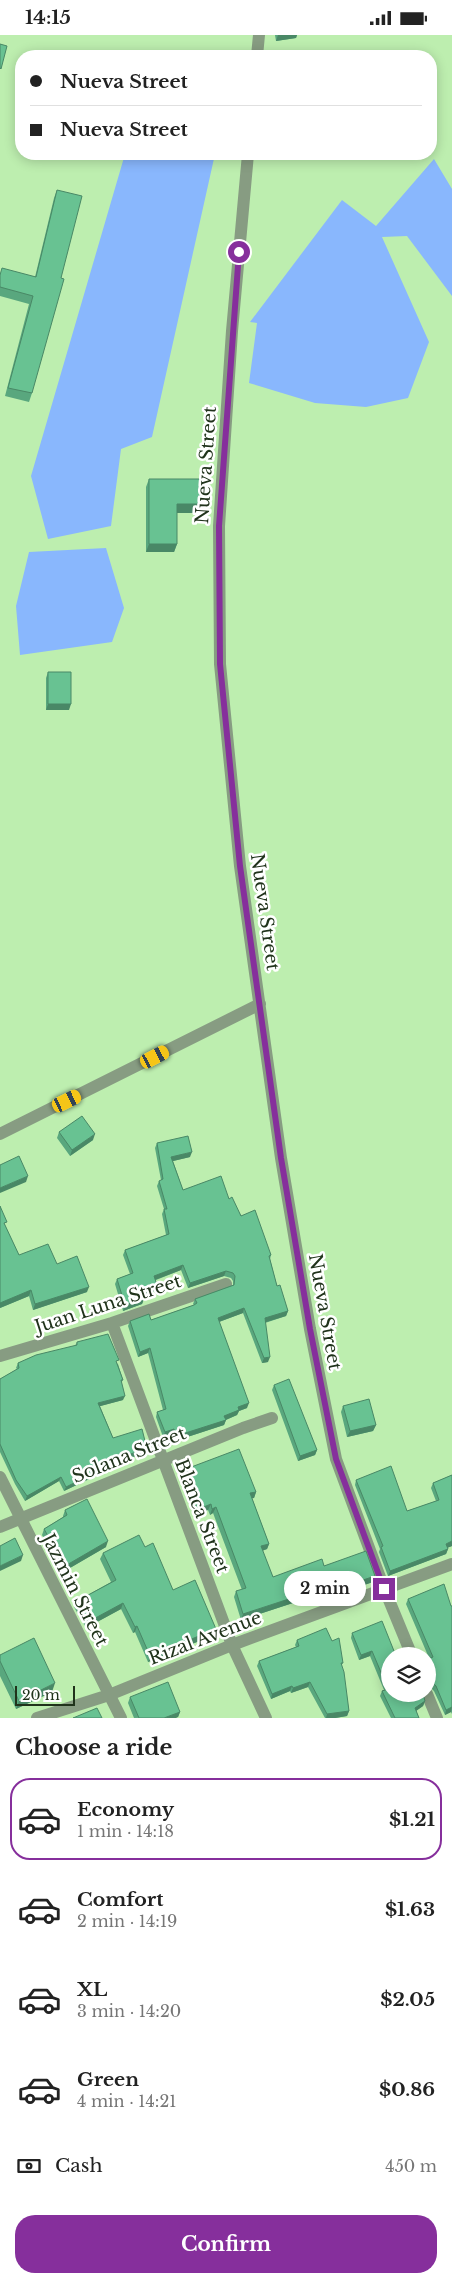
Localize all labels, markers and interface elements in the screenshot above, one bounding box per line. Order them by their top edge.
text: 14:15 [25,6,71,29]
text: Nueva Street [60,70,188,93]
text: Nueva Street [60,118,188,141]
route start [228,241,250,263]
street label: Nueva Street [191,405,221,525]
street label: Nueva Street [246,852,284,972]
car [138,1044,171,1070]
car [50,1088,83,1114]
street label: Nueva Street [304,1252,346,1372]
street label: Juan Luna Street [30,1270,184,1339]
street label: Solana Street [69,1422,189,1488]
street label: Blanca Street [170,1456,234,1576]
street label: Jazmin Street [36,1528,113,1650]
callout: 2 min [284,1571,366,1607]
text: 2 min [300,1578,350,1598]
route end [373,1578,395,1600]
street label: Rizal Avenue [145,1606,265,1670]
map controls [381,1647,436,1702]
button: layers [381,1647,436,1702]
scale bar [15,1683,75,1706]
text: 20 m [22,1686,60,1704]
text: Choose a ride [15,1734,172,1761]
icon: car [17,1797,62,1842]
text: Economy [77,1798,174,1821]
text: $1.21 [389,1808,435,1831]
text: 1 min · 14:18 [77,1821,174,1841]
icon: car [17,1887,62,1932]
text: Comfort [77,1888,164,1911]
text: $1.63 [385,1898,435,1921]
text: 2 min · 14:19 [77,1911,177,1931]
icon: car [17,1977,62,2022]
text: XL [77,1978,107,2001]
text: $2.05 [380,1988,435,2011]
text: 3 min · 14:20 [77,2001,181,2021]
icon: car [17,2067,62,2112]
text: Green [77,2068,139,2091]
text: $0.86 [379,2078,435,2101]
text: 4 min · 14:21 [77,2091,176,2111]
icon: cash [15,2152,43,2180]
text: Cash [55,2154,102,2177]
text: 450 m [385,2156,437,2176]
button: Confirm [15,2215,437,2273]

